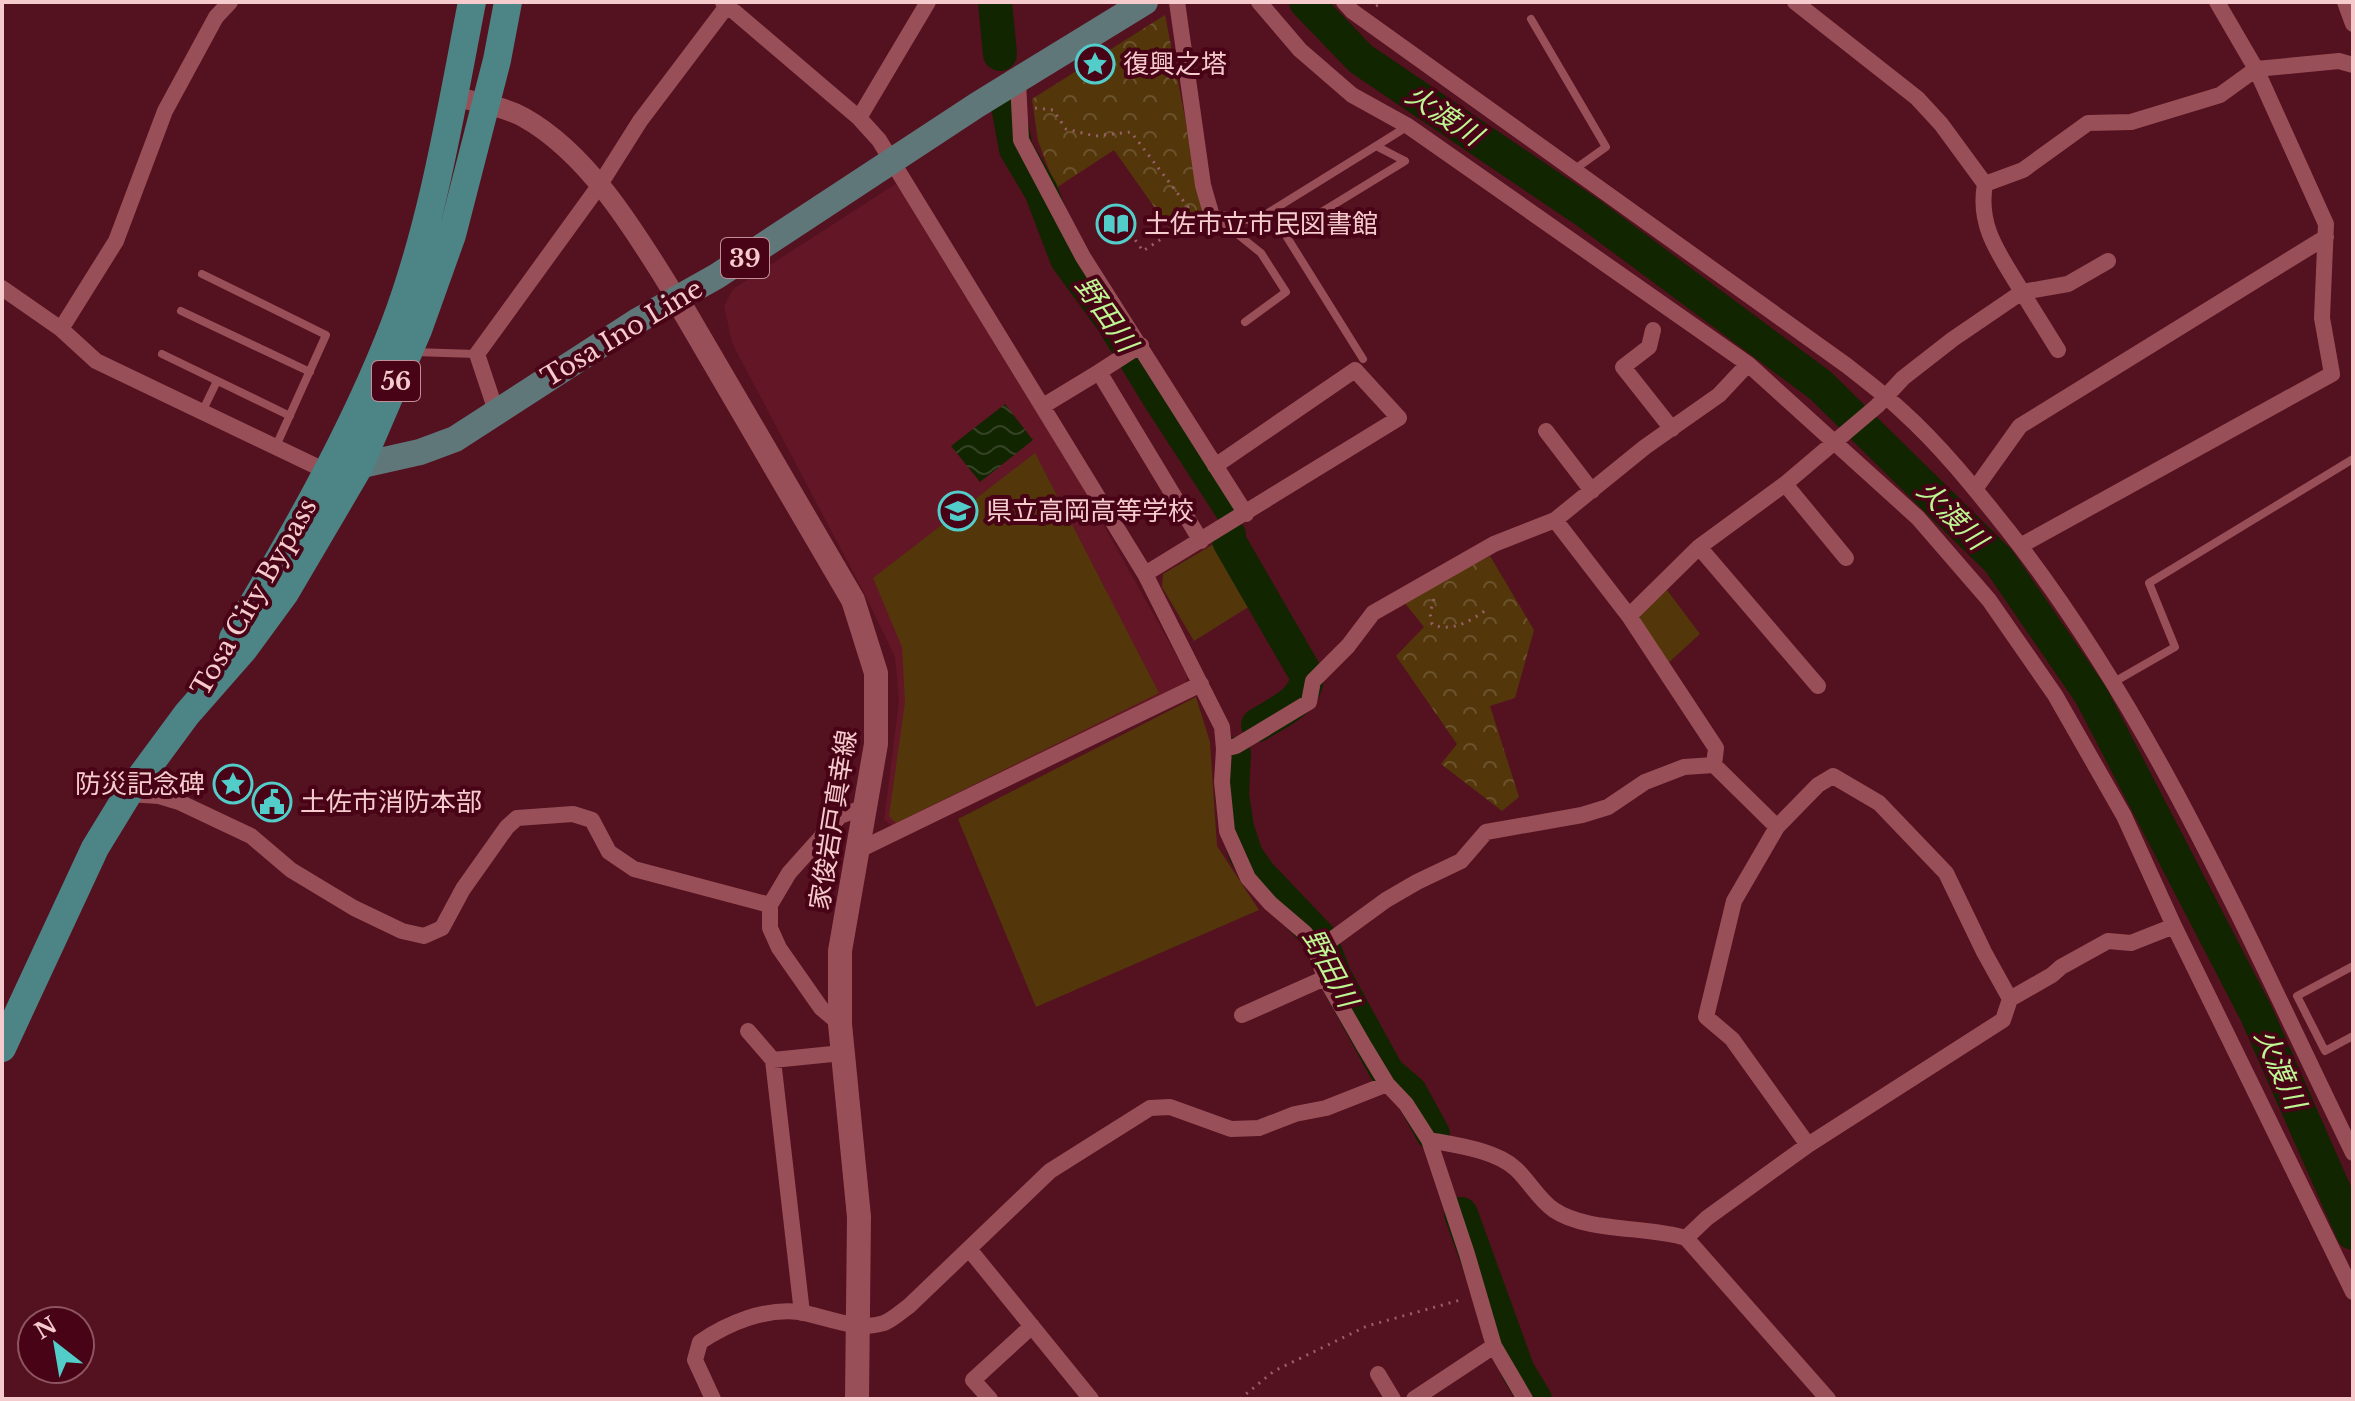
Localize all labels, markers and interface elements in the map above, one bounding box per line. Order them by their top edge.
place icon: 復興之塔 [1074,43,1116,85]
place label: 復興之塔 [1123,48,1227,80]
water label: 火渡川 [1399,77,1491,155]
library icon: 土佐市立市民図書館 [1095,203,1137,245]
place label: 土佐市立市民図書館 [1144,208,1378,240]
road number: 39 [721,238,769,278]
water label: 野田川 [1068,270,1146,361]
street label: Tosa Ino Line [536,272,708,394]
road number: 56 [372,361,420,401]
water label: 火渡川 [1910,473,1996,559]
school or university icon: 県立高岡高等学校 [937,490,979,532]
street label: Tosa City Bypass [184,492,324,702]
place label: 県立高岡高等学校 [986,495,1194,527]
street label: 家俊岩戸真幸線 [803,728,863,912]
place icon: 防災記念碑 [212,763,254,805]
place label: 防災記念碑 [75,768,205,800]
public building icon: 土佐市消防本部 [251,781,293,823]
place label: 土佐市消防本部 [300,786,482,818]
water label: 野田川 [1295,923,1367,1016]
water label: 火渡川 [2247,1024,2314,1117]
north arrow [16,1305,96,1385]
text: N [30,1311,62,1345]

